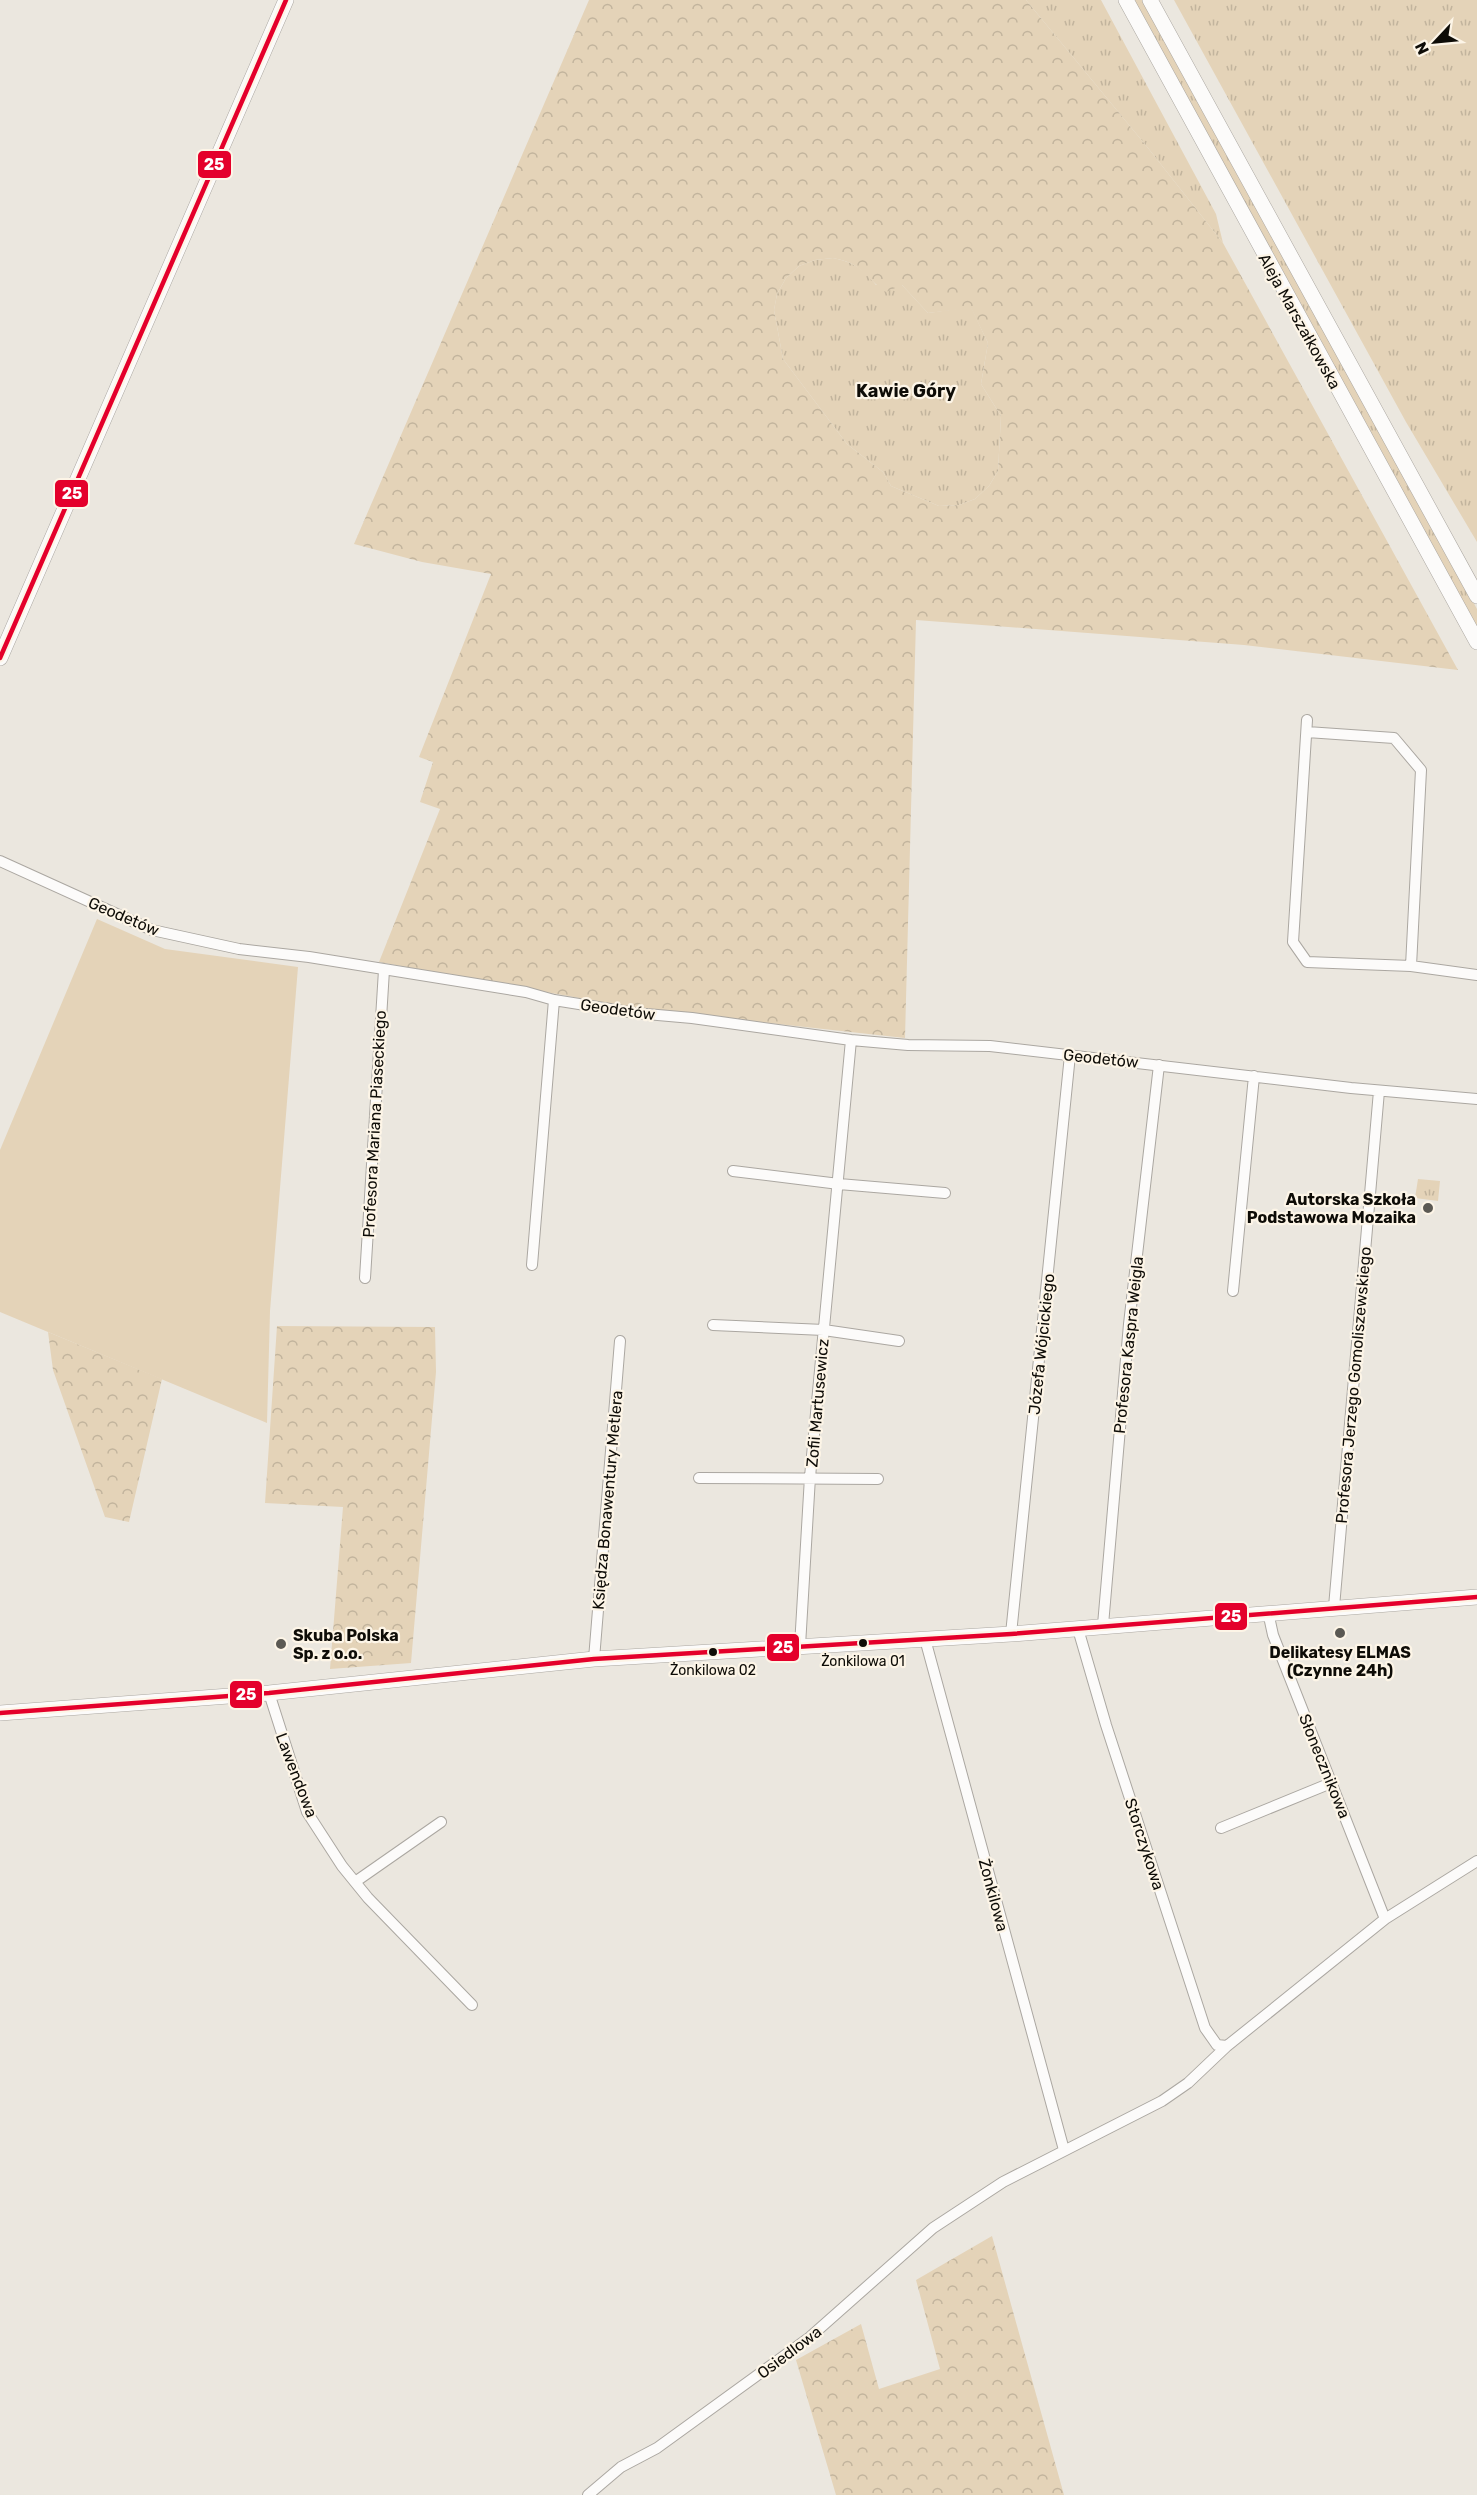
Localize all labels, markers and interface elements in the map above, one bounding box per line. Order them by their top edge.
north arrow [1405,12,1465,72]
text: N [1411,39,1433,58]
line badge: 25 [197,150,232,179]
text: 25 [204,155,224,174]
street label: Aleja Marszałkowska [1254,250,1345,392]
district label: Kawie Góry [856,380,956,402]
line badge: 25 [54,479,89,508]
text: 25 [62,484,82,503]
street label: Geodetów [85,893,162,940]
street label: Geodetów [579,995,657,1024]
street label: Profesora Mariana Piaseckiego [359,1010,390,1238]
street label: Geodetów [1062,1045,1140,1072]
place label: Autorska Szkoła Podstawowa Mozaika [1247,1190,1416,1227]
marker: Autorska Szkoła Podstawowa Mozaika [1421,1201,1435,1215]
street label: Profesora Jerzego Gomoliszewskiego [1332,1246,1375,1524]
street label: Profesora Kaspra Weigla [1110,1255,1147,1435]
street label: Józefa Wójcickiego [1025,1273,1058,1416]
street label: Zofii Martusewicz [802,1338,833,1468]
street label: Księdza Bonawentury Metlera [588,1390,628,1611]
line badge: 25 [1214,1602,1248,1631]
text: 25 [1221,1607,1241,1626]
place label: Skuba Polska Sp. z o.o. [293,1626,399,1663]
marker: Delikatesy ELMAS (Czynne 24h) [1333,1626,1347,1640]
line badge: 25 [766,1633,800,1662]
marker: Skuba Polska Sp. z o.o. [274,1637,288,1651]
marker: Żonkilowa 01 [857,1637,869,1649]
text: 25 [773,1638,793,1657]
place label: Delikatesy ELMAS (Czynne 24h) [1269,1643,1411,1680]
marker: Żonkilowa 02 [707,1646,719,1658]
place label: Żonkilowa 01 [821,1653,905,1670]
place label: Żonkilowa 02 [670,1662,756,1679]
line badge: 25 [229,1680,263,1709]
text: 25 [236,1685,256,1704]
street label: Słonecznikowa [1295,1711,1354,1821]
street label: Lawendowa [272,1730,321,1820]
street label: Storczykowa [1121,1796,1168,1892]
street label: Żonkilowa [975,1857,1012,1934]
street label: Osiedlowa [753,2322,825,2383]

